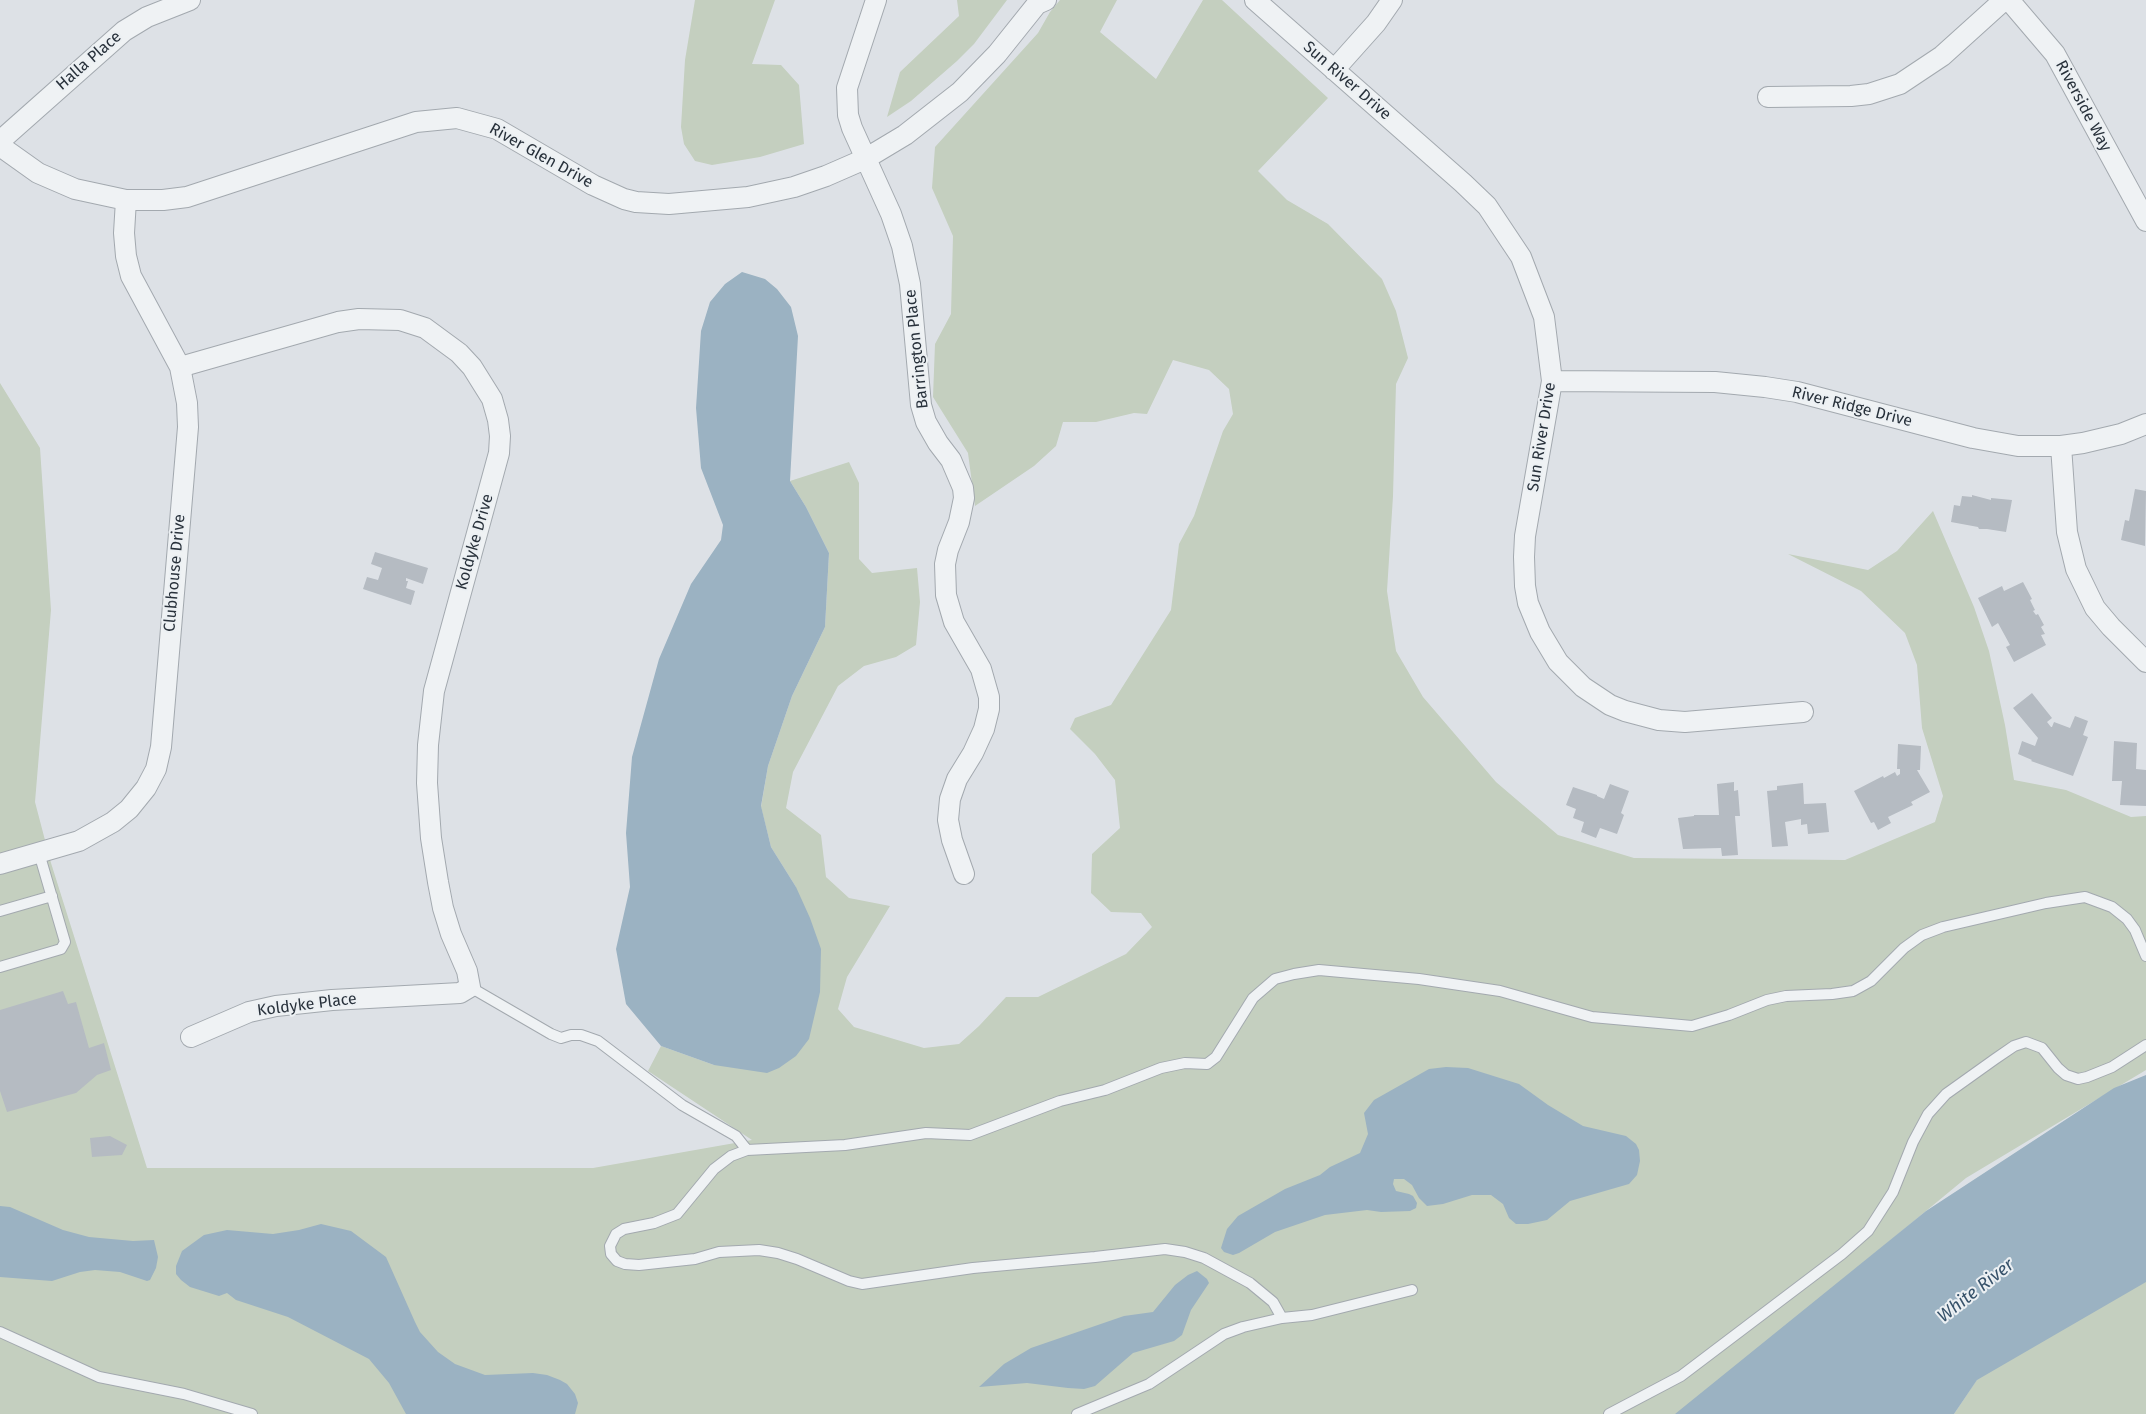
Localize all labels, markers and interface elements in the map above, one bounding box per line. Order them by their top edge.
street label: Halla Place [52,27,126,95]
street label: Sun River Drive [1299,38,1395,124]
street label: Riverside Way [2051,57,2115,155]
street label: River Glen Drive [486,120,596,192]
street label: Barrington Place [901,288,933,410]
street label: Sun River Drive [1524,381,1560,493]
street label: River Ridge Drive [1790,383,1914,431]
street label: Koldyke Drive [452,492,498,592]
street label: Clubhouse Drive [160,513,190,633]
street label: Koldyke Place [256,989,358,1021]
water label: White River [1934,1255,2018,1327]

